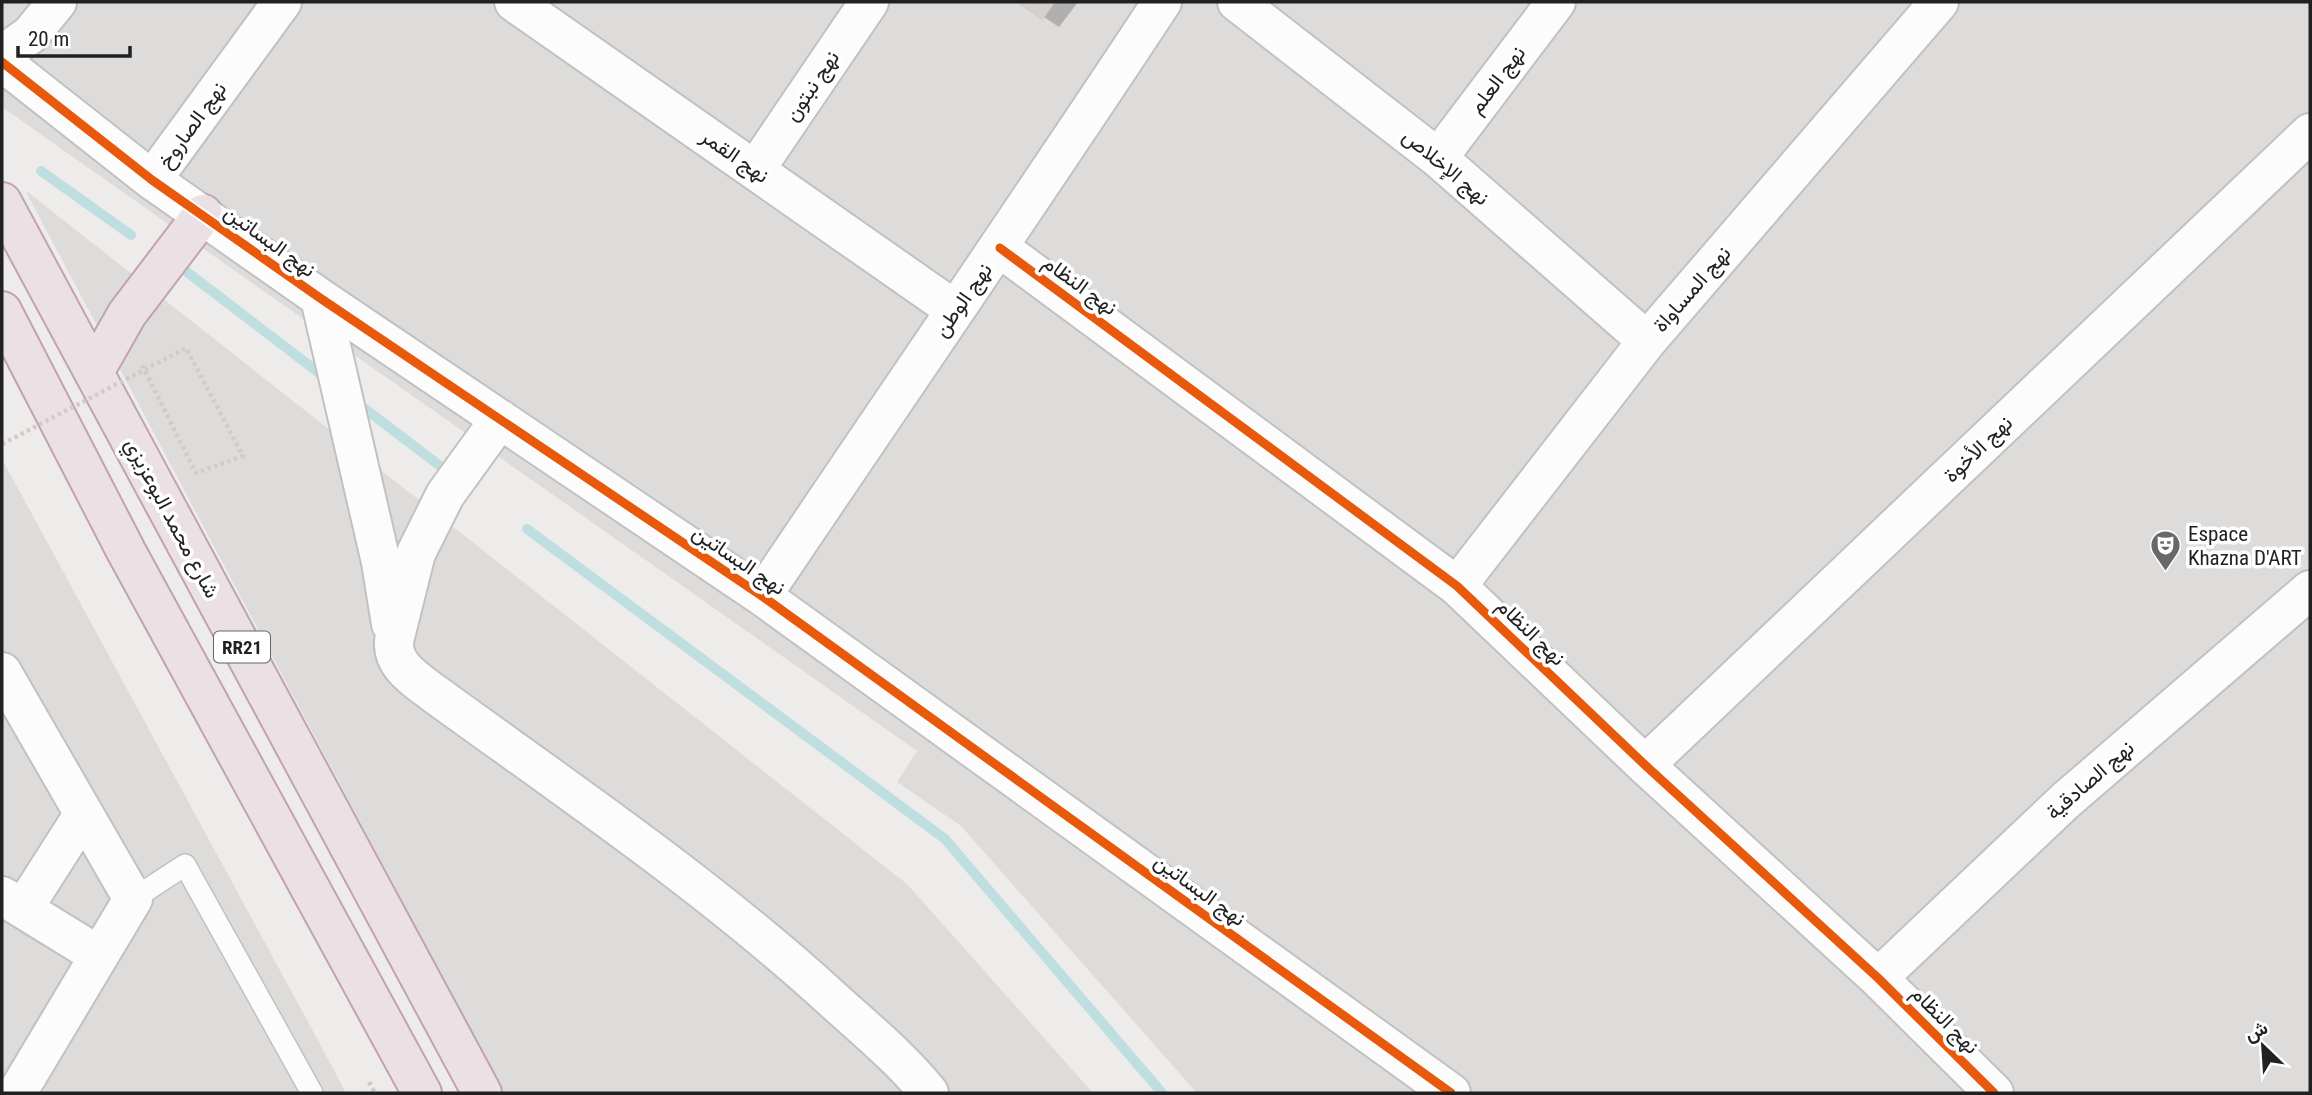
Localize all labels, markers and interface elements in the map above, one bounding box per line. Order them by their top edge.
scale bar [18,14,130,58]
text: 20 m [28,27,69,51]
street label: نهج العلم [1464,41,1532,120]
street label: نهج نبتون [780,46,846,127]
street label: نهج الصاروخ [153,77,233,174]
street label: نهج القمر [695,123,774,190]
street label: نهج الإخلاص [1397,124,1494,212]
street label: نهج البساتين [218,200,320,284]
street label: نهج المساواة [1648,241,1737,338]
street label: نهج النظام [1037,250,1122,322]
street label: نهج الوطن [929,258,999,343]
street label: نهج الأخوة [1939,411,2019,489]
street label: شارع محمد البوعزيزي [115,434,224,604]
street label: نهج البساتين [687,520,790,602]
place label: Espace Khazna D'ART [2188,522,2302,570]
theatre icon: Espace Khazna D'ART [2148,529,2182,573]
street label: نهج النظام [1490,594,1570,672]
road number: RR21 [214,632,270,662]
street label: نهج الصادقية [2041,735,2140,826]
street label: نهج البساتين [1148,849,1250,933]
street label: نهج النظام [1905,981,1984,1060]
north arrow [2228,1011,2298,1081]
text: ش [2241,1016,2271,1046]

